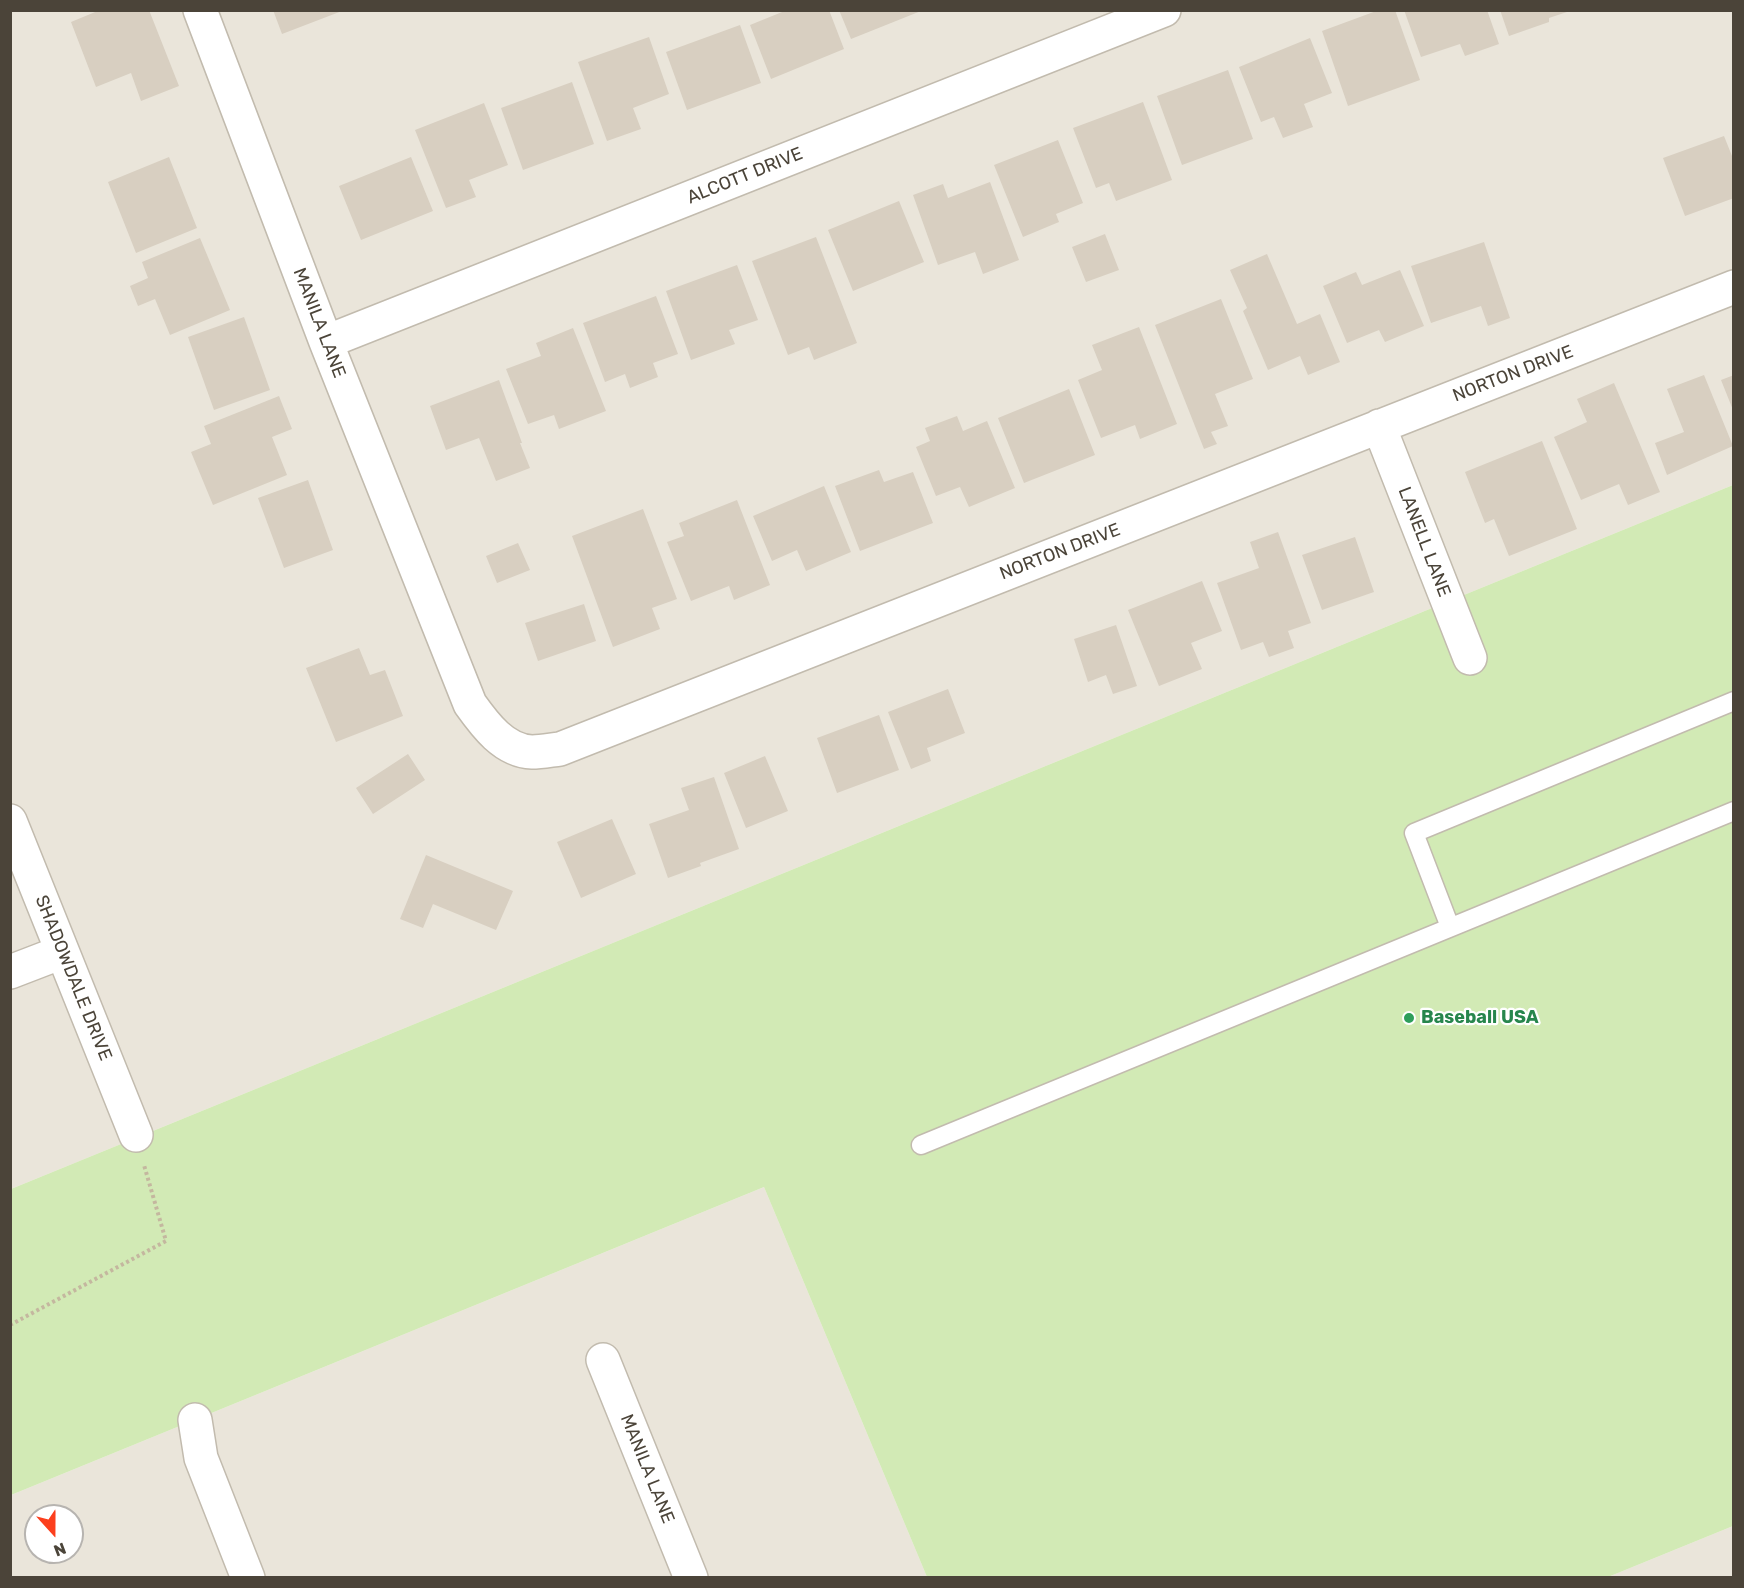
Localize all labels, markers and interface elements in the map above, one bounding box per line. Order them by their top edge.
street label: ALCOTT DRIVE [684,143,806,209]
street label: MANILA LANE [288,265,350,381]
street label: NORTON DRIVE [1450,341,1576,407]
street label: LANELL LANE [1393,484,1455,600]
street label: NORTON DRIVE [997,519,1123,585]
street label: SHADOWDALE DRIVE [30,892,116,1064]
place label: Baseball USA [1421,1007,1539,1029]
marker: Baseball USA [1402,1011,1416,1025]
street label: MANILA LANE [615,1411,679,1527]
north arrow [24,1504,84,1564]
text: N [51,1538,69,1560]

